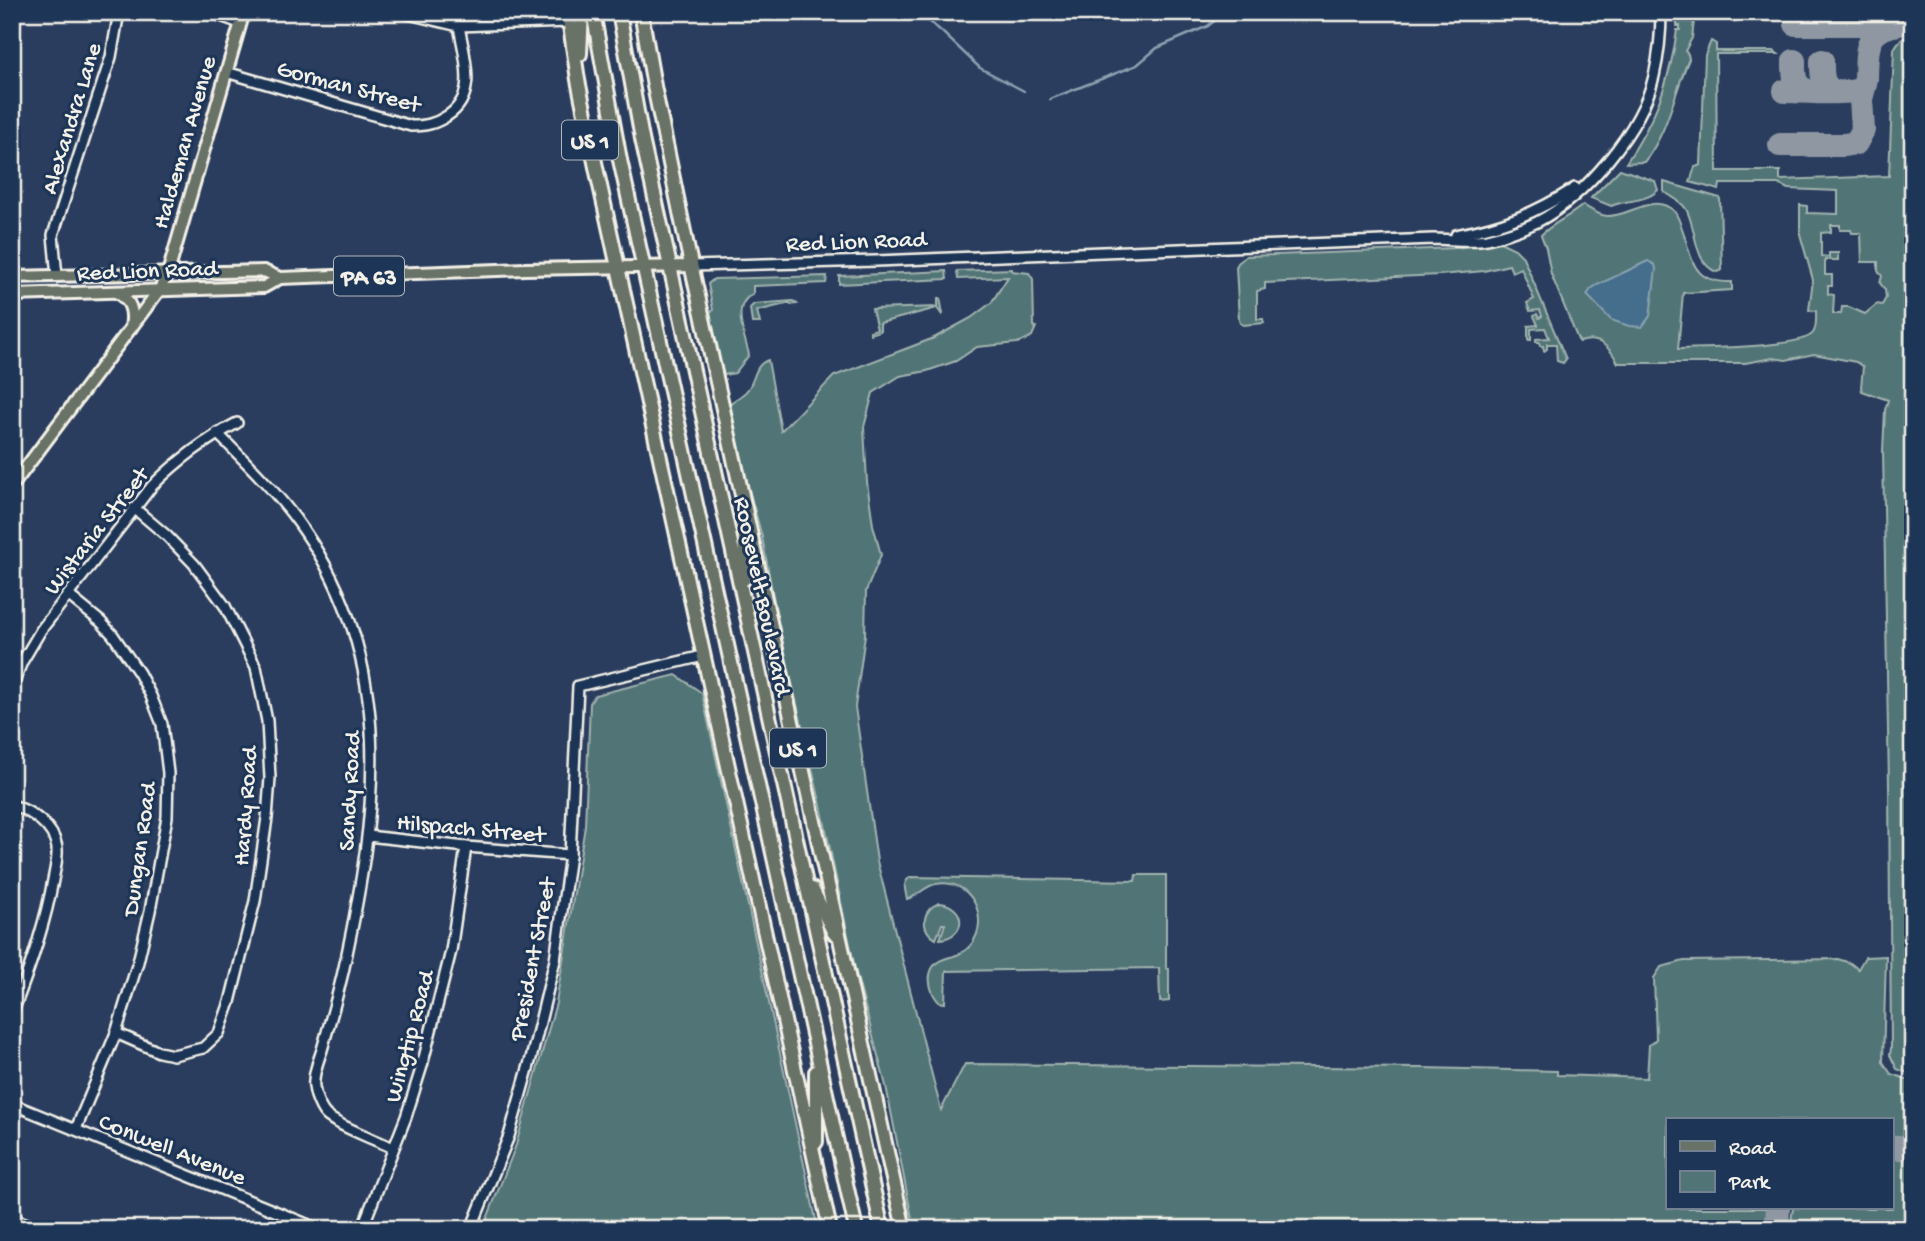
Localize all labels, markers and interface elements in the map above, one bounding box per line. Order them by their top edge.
street label: Alexandra Lane [37,39,110,198]
street label: Haldeman Avenue [148,53,225,233]
street label: Gorman Street [273,55,425,122]
road number: US 1 [562,120,618,160]
street label: Red Lion Road [785,226,929,260]
street label: Red Lion Road [76,255,220,289]
road number: PA 63 [334,256,404,296]
street label: Wistaria Street [39,461,158,602]
street label: Roosevelt Boulevard [725,495,796,701]
road number: US 1 [770,728,826,768]
street label: Sandy Road [334,729,369,852]
street label: Hardy Road [229,744,266,867]
street label: Dungan Road [117,779,165,920]
street label: Hilspach Street [395,810,548,852]
street label: President Street [504,874,565,1045]
street label: Wingtip Road [380,966,443,1106]
street label: Conwell Avenue [94,1109,250,1194]
legend [1666,1118,1894,1210]
text: Road [1729,1138,1777,1163]
text: Park [1728,1172,1772,1197]

